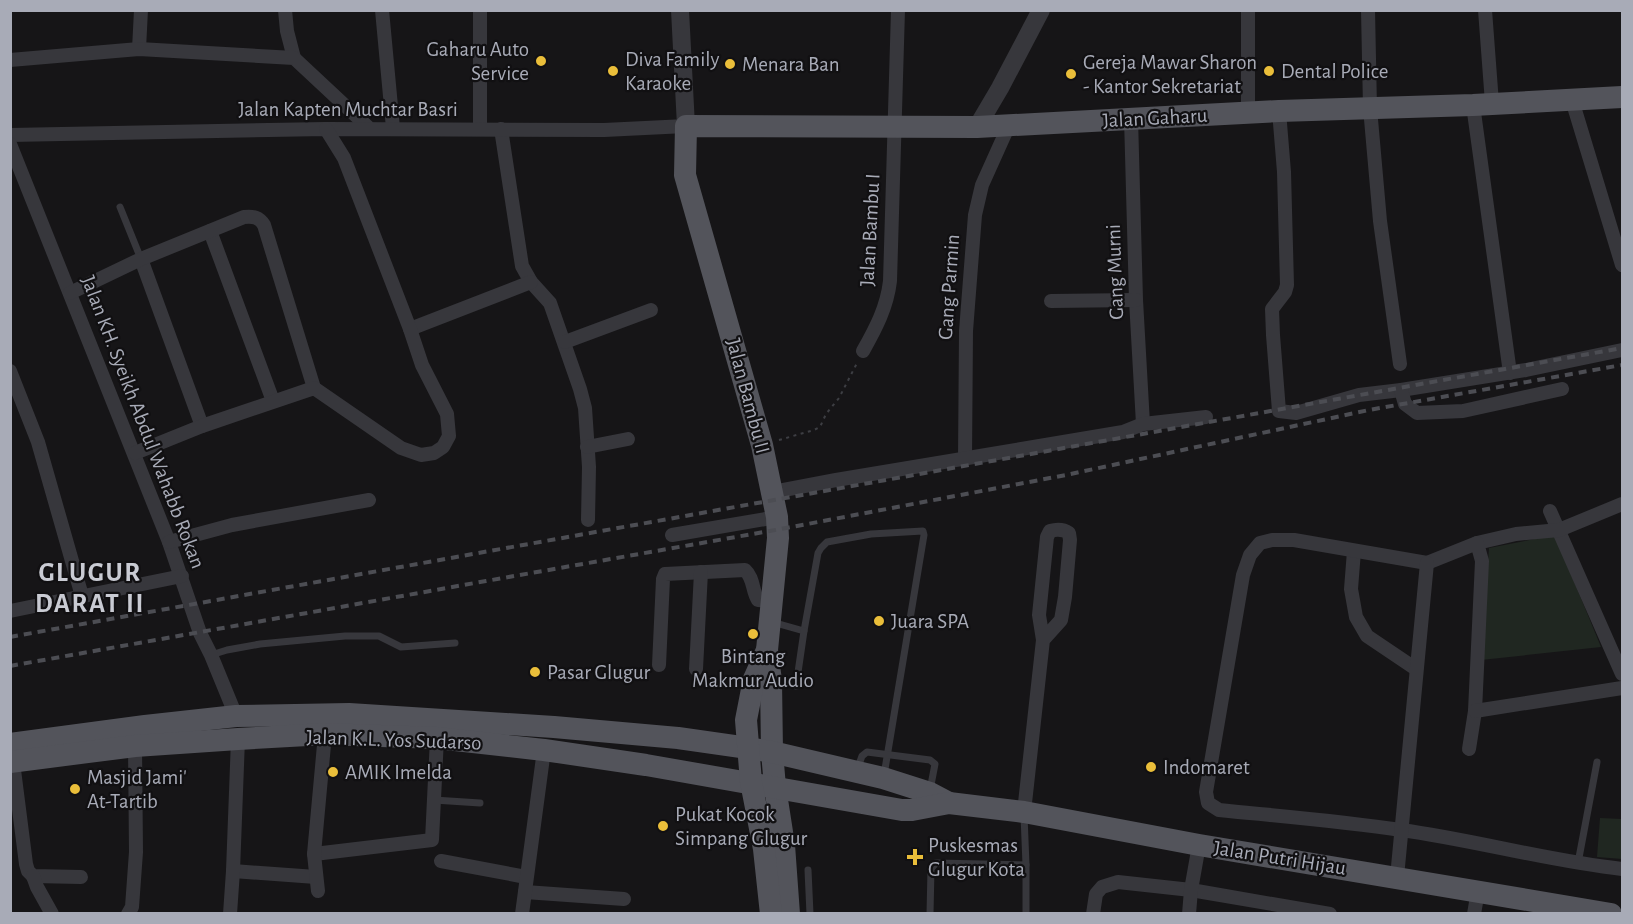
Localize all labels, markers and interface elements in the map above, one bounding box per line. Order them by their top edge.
place label: Gaharu Auto Service [426,39,529,84]
place label: Diva Family Karaoke [625,49,719,94]
place label: Gereja Mawar Sharon - Kantor Sekretariat [1083,52,1257,97]
marker: Gaharu Auto Service [534,54,548,68]
place label: Menara Ban [742,54,840,75]
marker: Menara Ban [723,57,737,71]
place label: Dental Police [1281,61,1389,82]
marker: Diva Family Karaoke [606,64,620,78]
marker: Dental Police [1262,64,1276,78]
marker: Gereja Mawar Sharon - Kantor Sekretariat [1064,67,1078,81]
street label: Jalan Kapten Muchtar Basri [238,99,458,120]
street label: Jalan Gaharu [1102,105,1208,131]
street label: Jalan Bambu I [857,173,883,287]
street label: Gang Murni [1103,224,1127,320]
street label: Gang Parmin [935,234,963,340]
street label: Jalan KH. Syeikh Abdul Wahabb Rokan [77,273,209,571]
street label: Jalan Bambu II [723,336,773,456]
district label: GLUGUR DARAT II [35,559,145,617]
place label: Juara SPA [891,611,969,632]
marker: Juara SPA [872,614,886,628]
marker: Bintang Makmur Audio [746,627,760,641]
place label: Bintang Makmur Audio [692,646,814,691]
place label: Pasar Glugur [547,662,651,683]
marker: Pasar Glugur [528,665,542,679]
street label: Jalan K.L. Yos Sudarso [306,726,482,754]
place label: Indomaret [1163,757,1250,778]
marker: Indomaret [1144,760,1158,774]
place label: AMIK Imelda [345,762,452,783]
marker: AMIK Imelda [326,765,340,779]
place label: Masjid Jami' At-Tartib [87,767,187,812]
marker: Masjid Jami' At-Tartib [68,782,82,796]
place label: Pukat Kocok Simpang Glugur [675,804,808,849]
marker: Pukat Kocok Simpang Glugur [656,819,670,833]
place label: Puskesmas Glugur Kota [928,835,1025,880]
street label: Jalan Putri Hijau [1212,837,1348,879]
marker: Puskesmas Glugur Kota [906,848,924,866]

